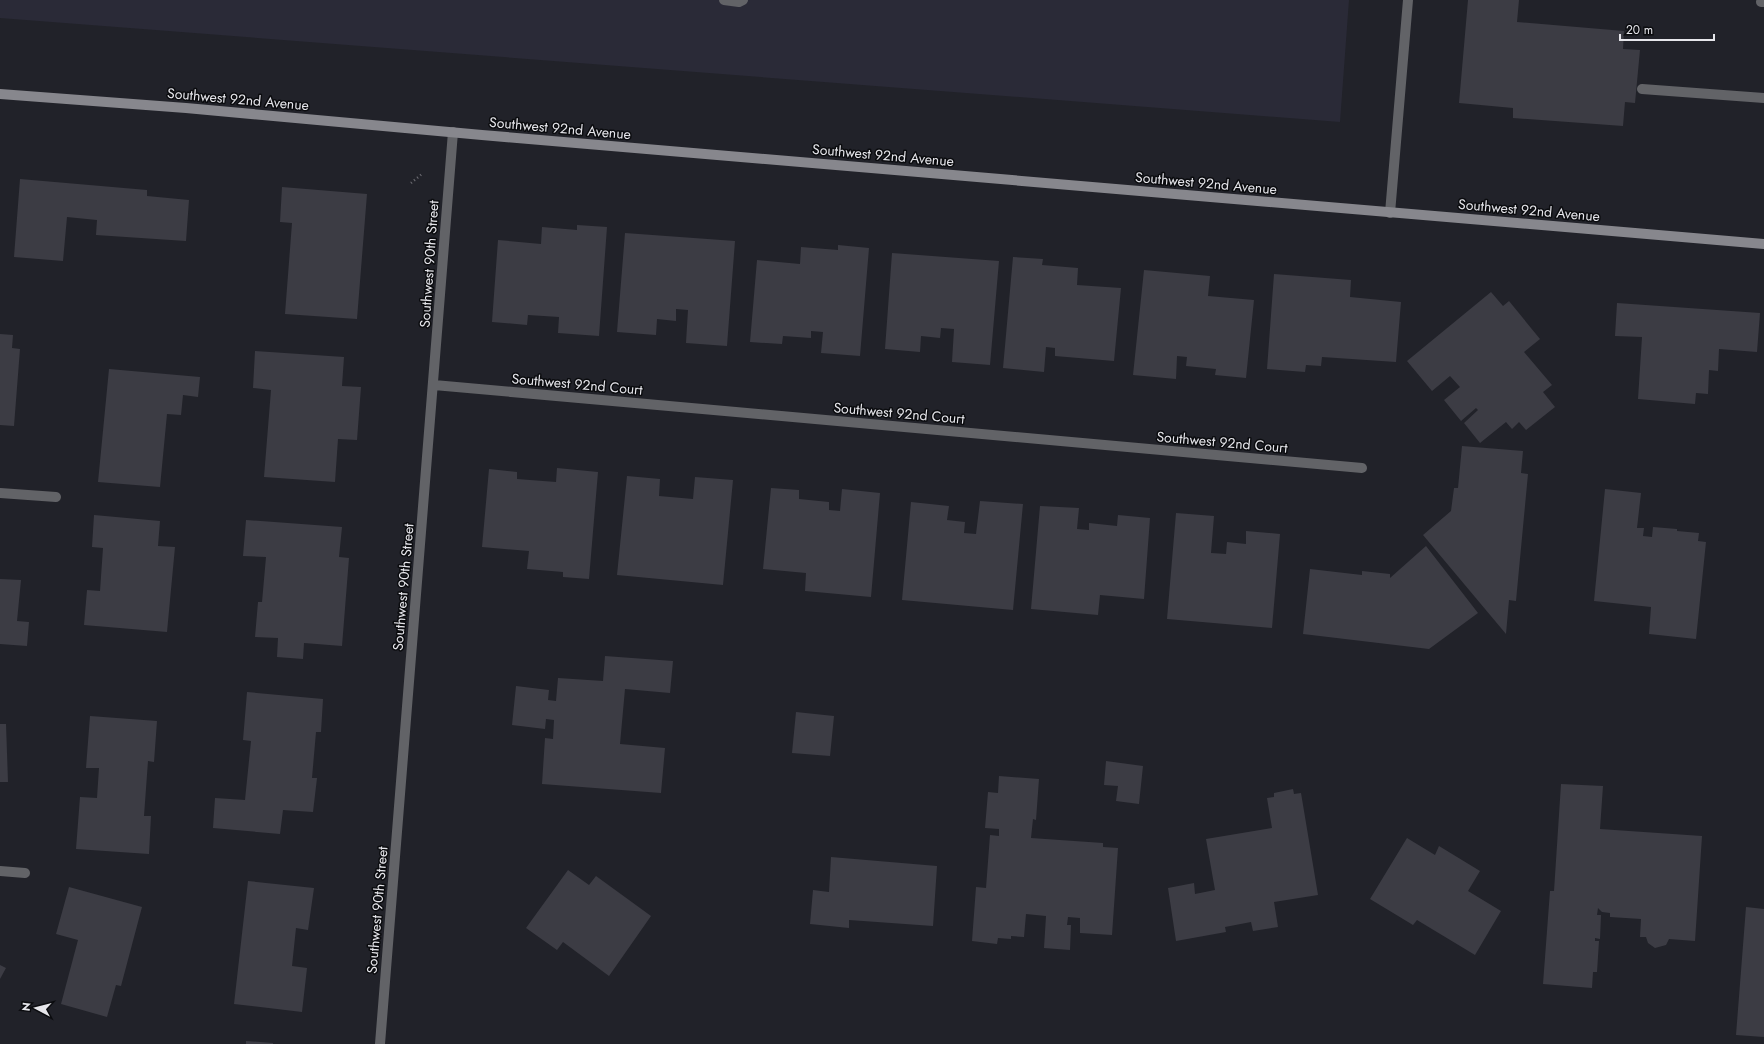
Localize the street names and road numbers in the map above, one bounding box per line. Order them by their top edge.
street label: Southwest 92nd Avenue [166,83,310,115]
street label: Southwest 92nd Avenue [488,112,632,144]
street label: Southwest 92nd Avenue [811,139,955,171]
street label: Southwest 92nd Avenue [1134,167,1278,199]
street label: Southwest 92nd Avenue [1457,194,1601,226]
street label: Southwest 90th Street [415,199,443,328]
street label: Southwest 92nd Court [511,368,644,400]
street label: Southwest 92nd Court [833,397,966,429]
street label: Southwest 92nd Court [1156,426,1289,458]
street label: Southwest 90th Street [387,522,419,652]
street label: Southwest 90th Street [361,845,393,975]

